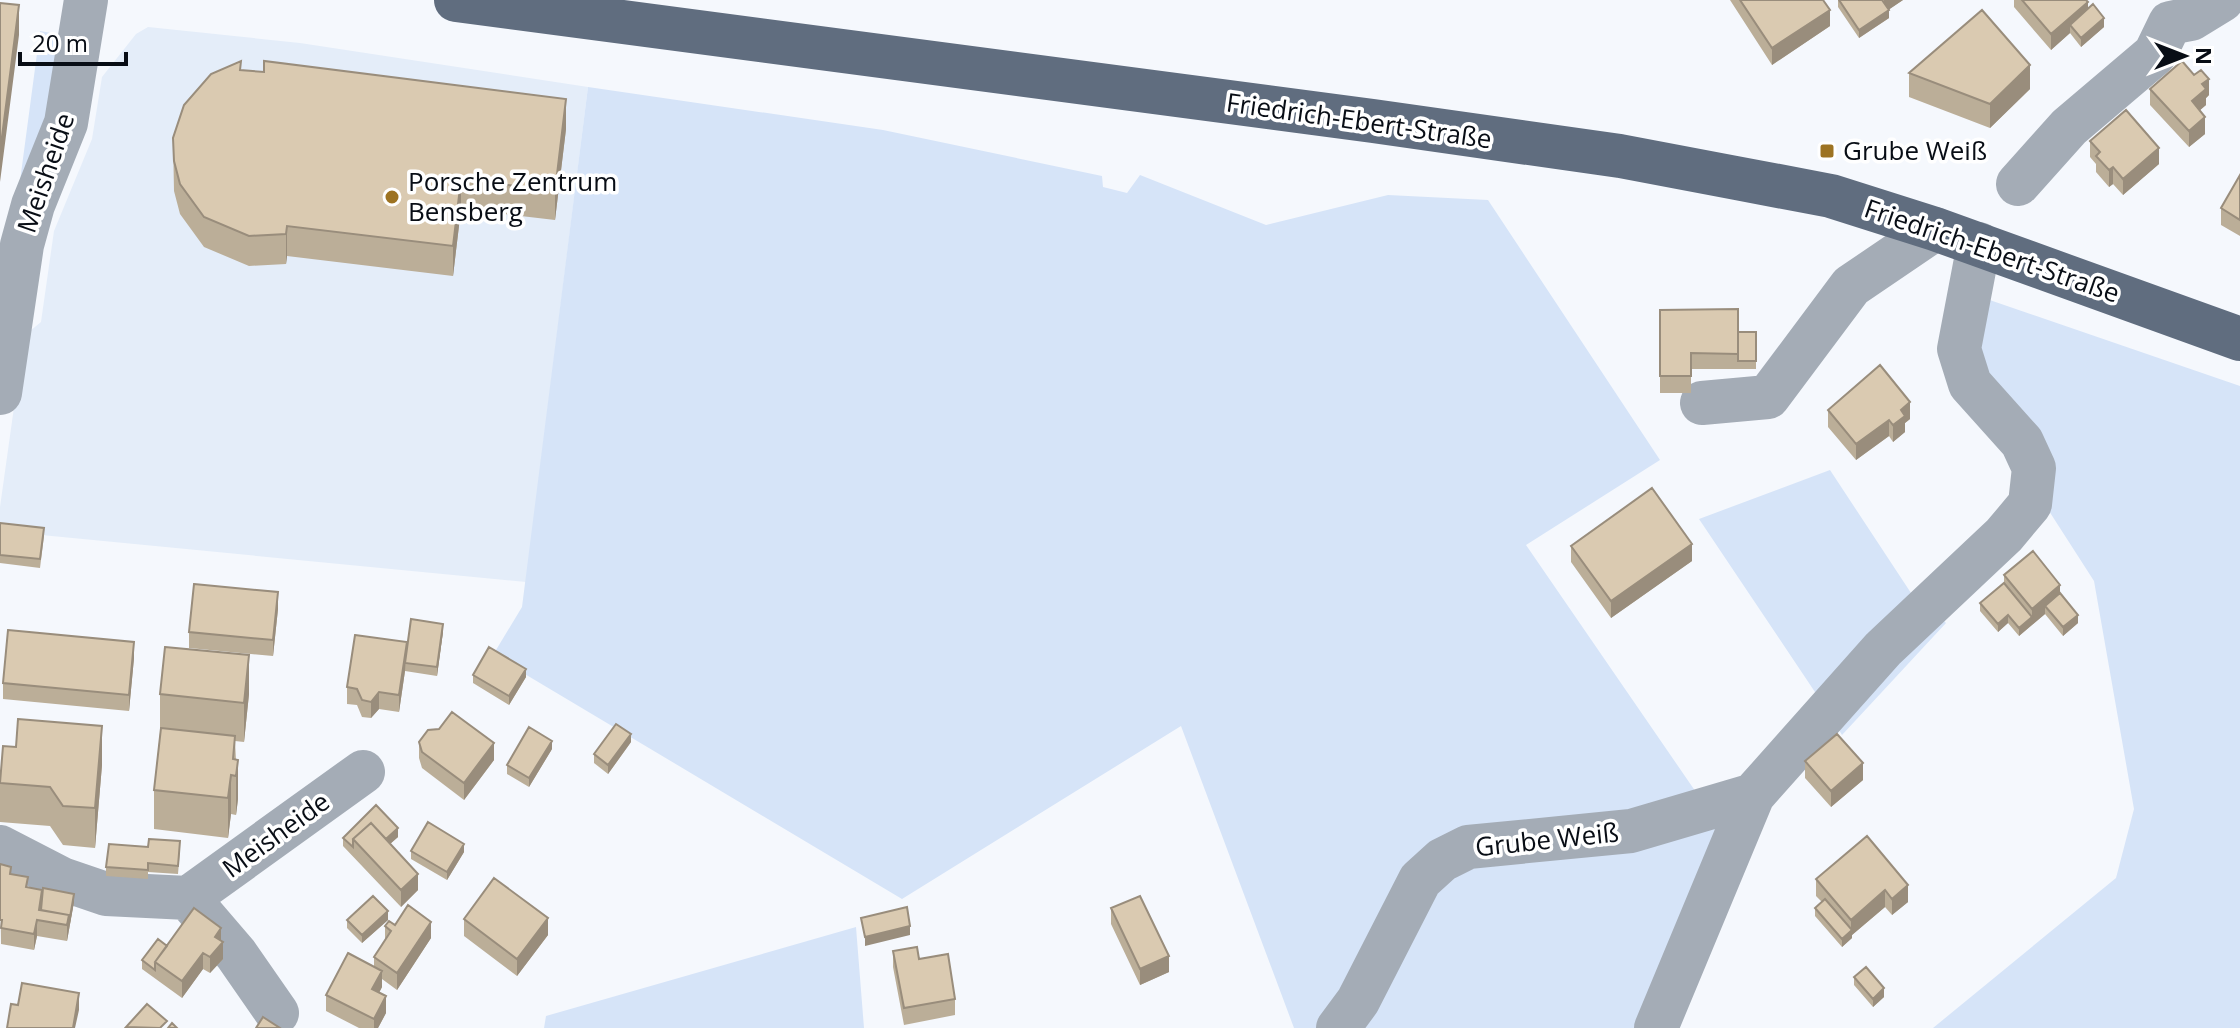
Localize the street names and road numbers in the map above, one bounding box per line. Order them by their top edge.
street label: Friedrich-Ebert-Straße [1224,84,1494,156]
street label: Meisheide [8,108,82,237]
street label: Friedrich-Ebert-Straße [1860,189,2125,311]
street label: Meisheide [214,783,336,885]
street label: Grube Weiß [1473,814,1620,864]

